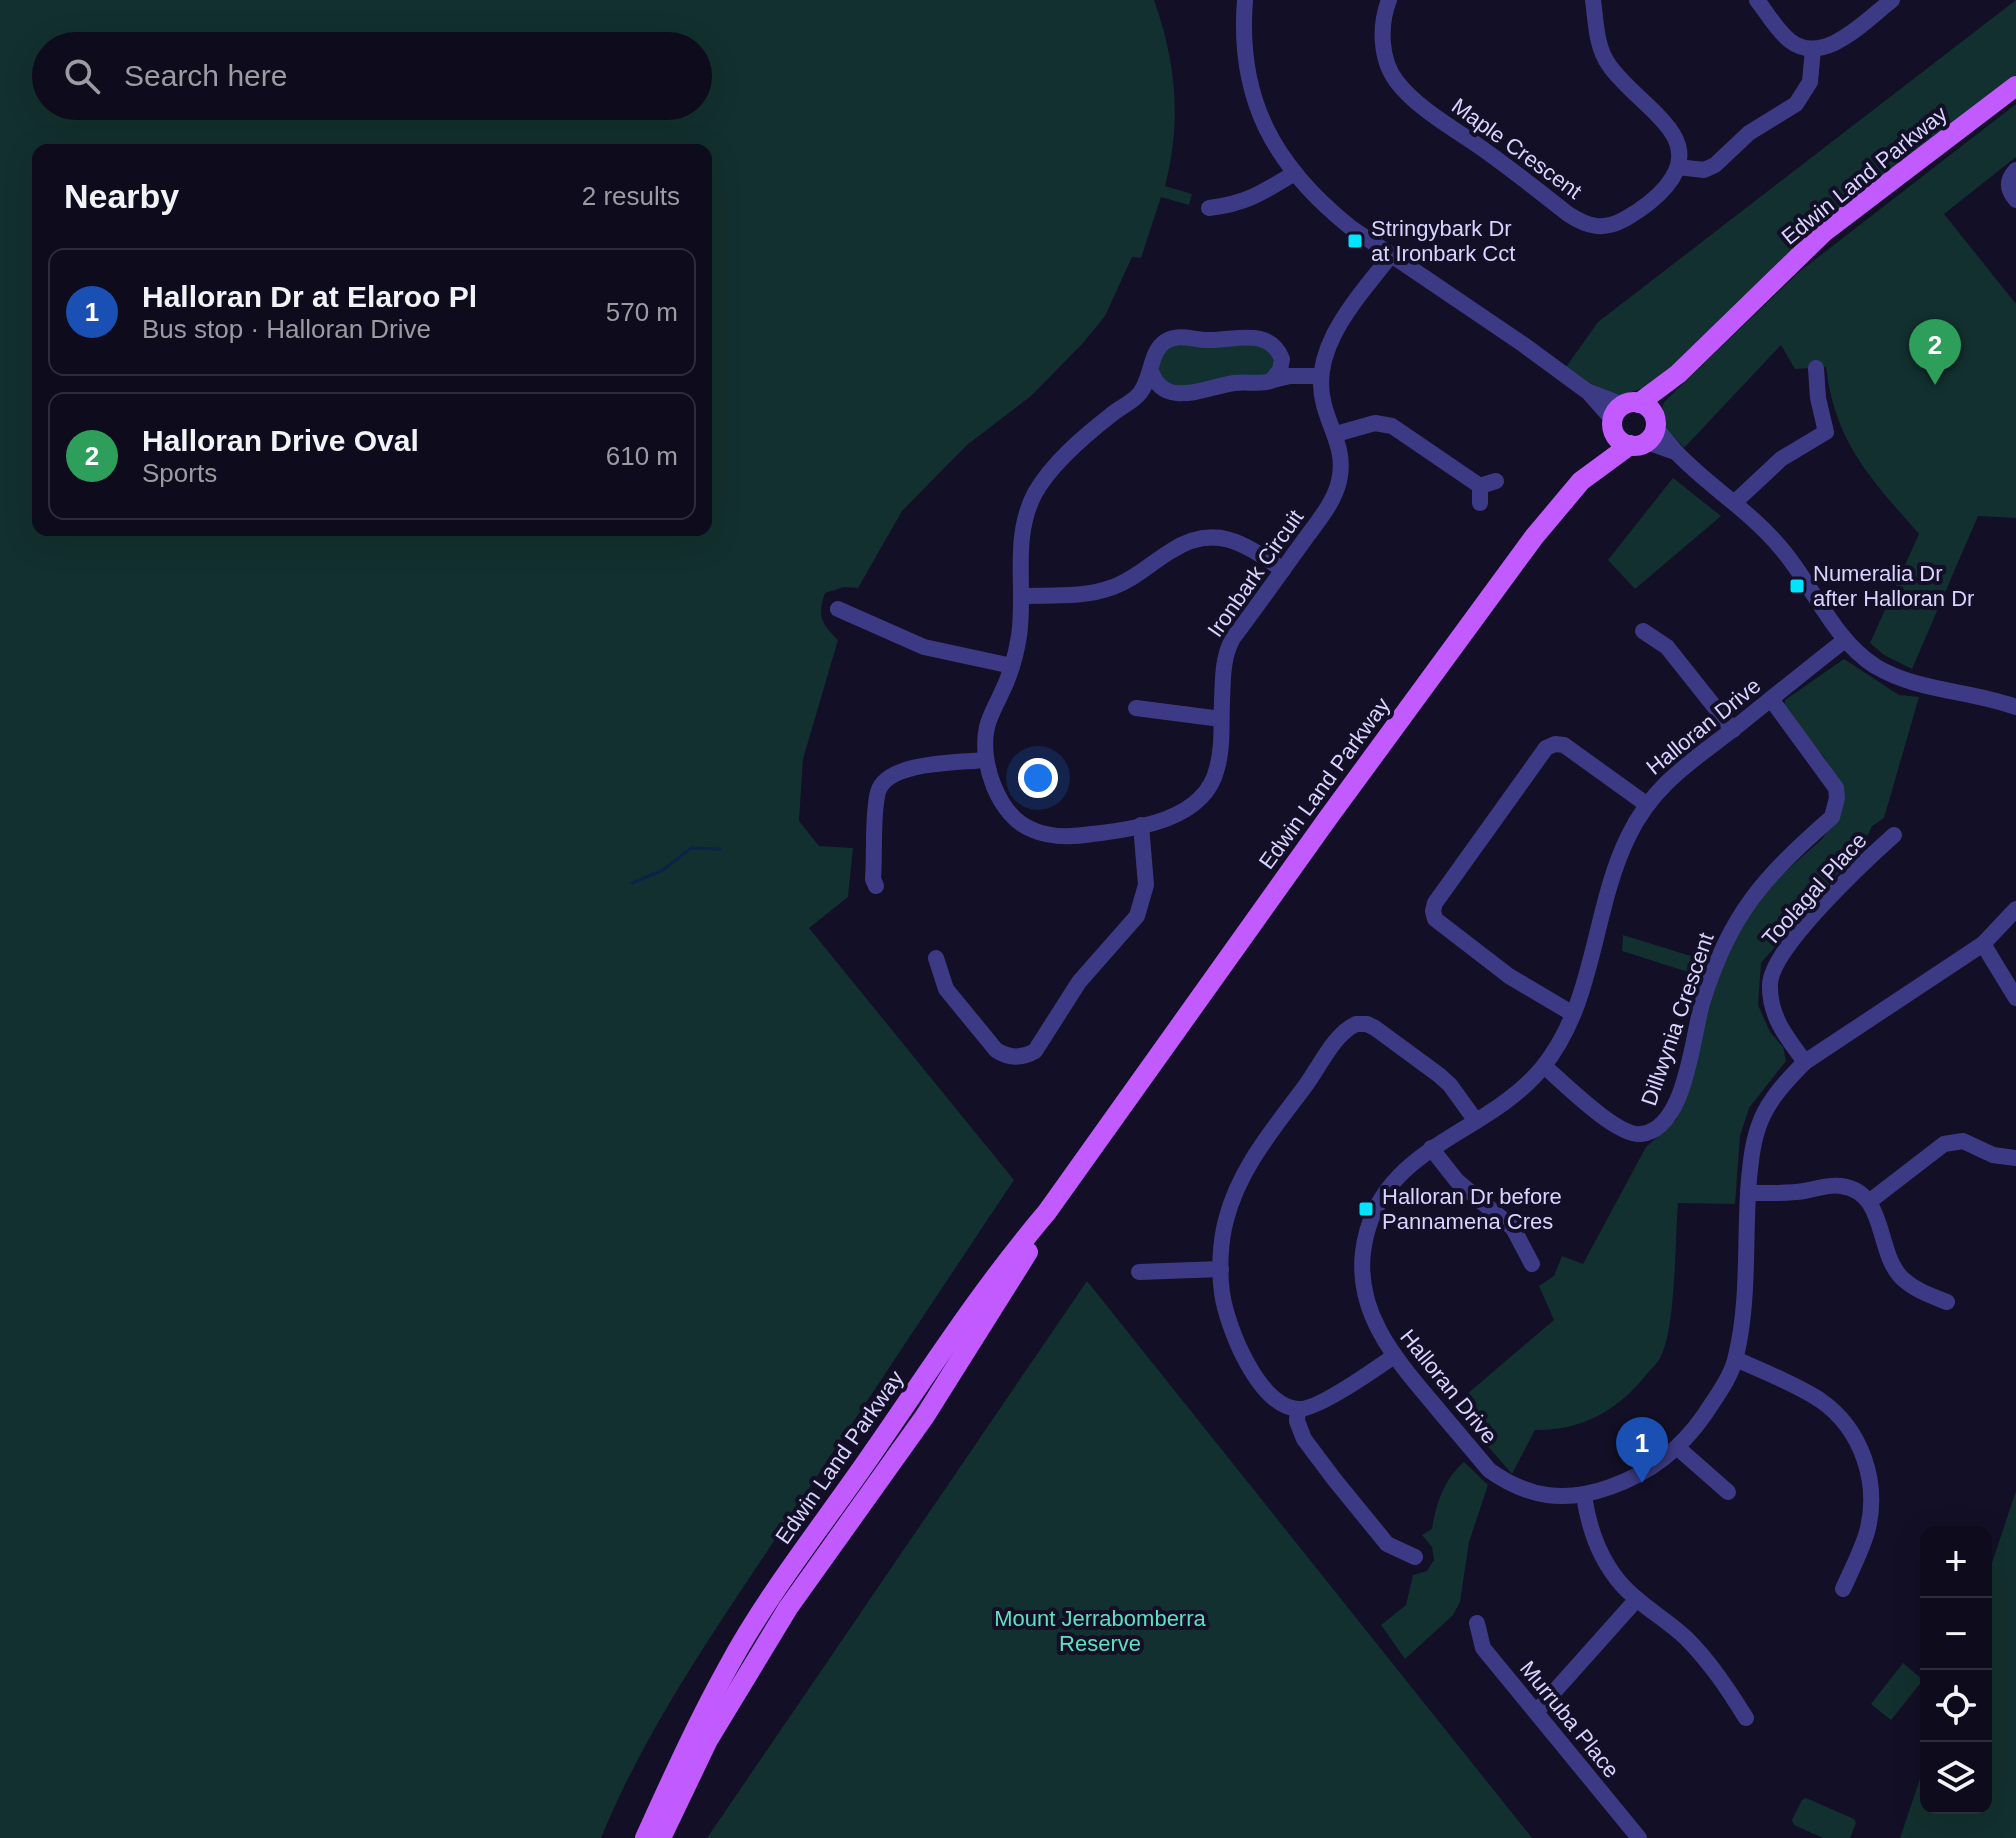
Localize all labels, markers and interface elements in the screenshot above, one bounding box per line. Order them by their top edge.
search box [32,32,712,120]
icon: search [60,54,104,98]
text: Search here [124,59,287,92]
street label: Maple Crescent [1447,93,1586,204]
street label: Edwin Land Parkway [1777,101,1952,250]
text: Nearby [64,177,179,215]
text: 2 results [582,181,680,211]
place label: Stringybark Dr at Ironbark Cct [1371,216,1515,266]
marker: Stringybark Dr at Ironbark Cct [1346,232,1364,250]
text: Halloran Dr at Elaroo Pl [142,280,477,313]
text: 1 [85,297,99,327]
text: 570 m [606,297,678,327]
text: Bus stop · Halloran Drive [142,314,431,344]
pin: 2 [1909,319,1961,385]
text: Halloran Drive Oval [142,424,419,457]
text: 2 [85,441,99,471]
text: 610 m [606,441,678,471]
text: Sports [142,458,217,488]
street label: Ironbark Circuit [1202,505,1308,642]
place label: Numeralia Dr after Halloran Dr [1813,561,1974,611]
marker: Numeralia Dr after Halloran Dr [1788,577,1806,595]
street label: Halloran Drive [1641,673,1765,780]
street label: Edwin Land Parkway [1254,693,1395,874]
your location [1018,758,1058,798]
street label: Toolagal Place [1757,828,1872,951]
street label: Dillwynia Crescent [1636,930,1719,1109]
place label: Halloran Dr before Pannamena Cres [1382,1184,1562,1234]
marker: Halloran Dr before Pannamena Cres [1357,1200,1375,1218]
street label: Halloran Drive [1395,1324,1502,1448]
street label: Edwin Land Parkway [770,1366,909,1549]
pin: 1 [1616,1417,1668,1483]
map controls [1920,1526,1992,1814]
button: + [1920,1526,1992,1598]
button: − [1920,1598,1992,1670]
park label: Mount Jerrabomberra Reserve [994,1606,1207,1656]
street label: Murruba Place [1515,1656,1624,1783]
button: locate [1920,1670,1992,1742]
button: layers [1920,1742,1992,1814]

